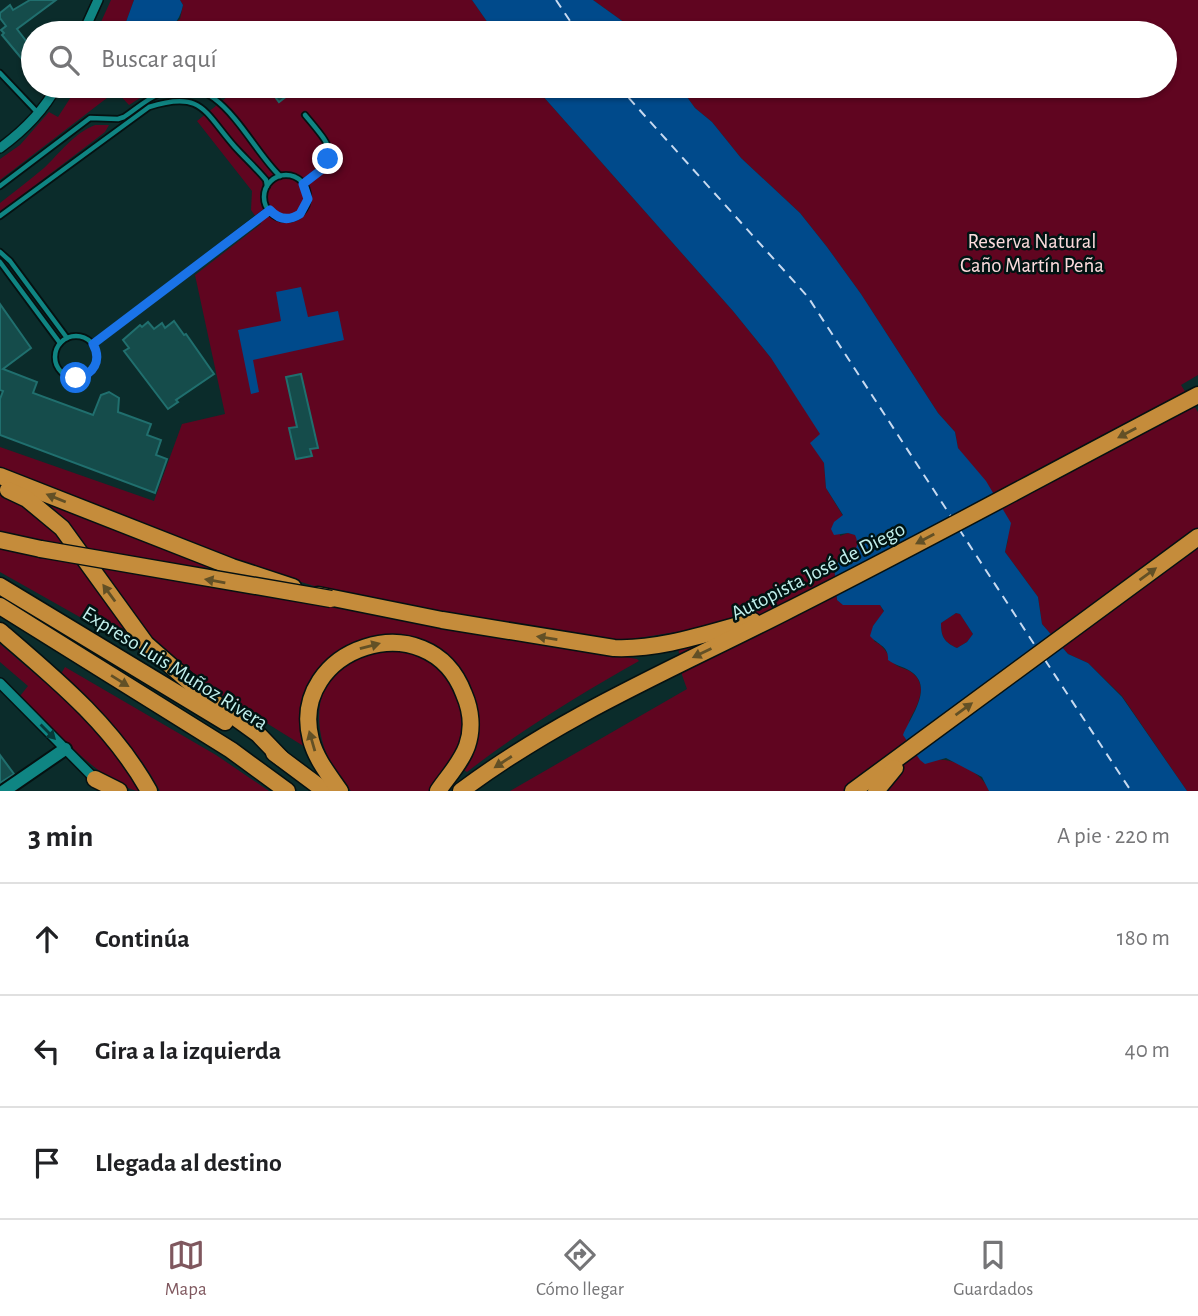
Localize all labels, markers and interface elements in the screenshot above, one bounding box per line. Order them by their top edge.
search box [21,21,1177,98]
icon: search [45,41,83,79]
text: Buscar aquí [101,46,217,72]
route end [312,143,343,174]
park label: Reserva Natural Caño Martín Peña [960,231,1104,276]
route start [60,362,91,393]
one-way arrow [1117,427,1137,438]
one-way arrow [45,493,66,504]
street label: Autopista José de Diego [727,518,909,624]
one-way arrow [915,533,935,544]
one-way arrow [1139,568,1157,582]
one-way arrow [204,575,226,586]
one-way arrow [102,584,116,602]
street label: Expreso Luis Muñoz Rivera [79,602,272,734]
one-way arrow [536,632,558,643]
one-way arrow [359,640,381,651]
one-way arrow [692,647,712,659]
one-way arrow [111,675,130,688]
one-way arrow [955,702,973,716]
one-way arrow [39,723,56,739]
one-way arrow [307,731,317,752]
one-way arrow [494,755,512,769]
text: 3 min [28,822,93,852]
text: A pie · 220 m [1057,825,1170,848]
icon: ahead [28,920,66,958]
text: Continúa [95,926,190,952]
text: 180 m [1117,927,1170,950]
icon: left [28,1032,66,1070]
text: Gira a la izquierda [95,1038,281,1064]
text: 40 m [1125,1039,1170,1062]
icon: arrive [28,1144,66,1182]
text: Llegada al destino [95,1150,282,1176]
tab: Mapa [165,1236,207,1301]
tab: Cómo llegar [536,1236,624,1301]
tab: Guardados [953,1236,1033,1301]

